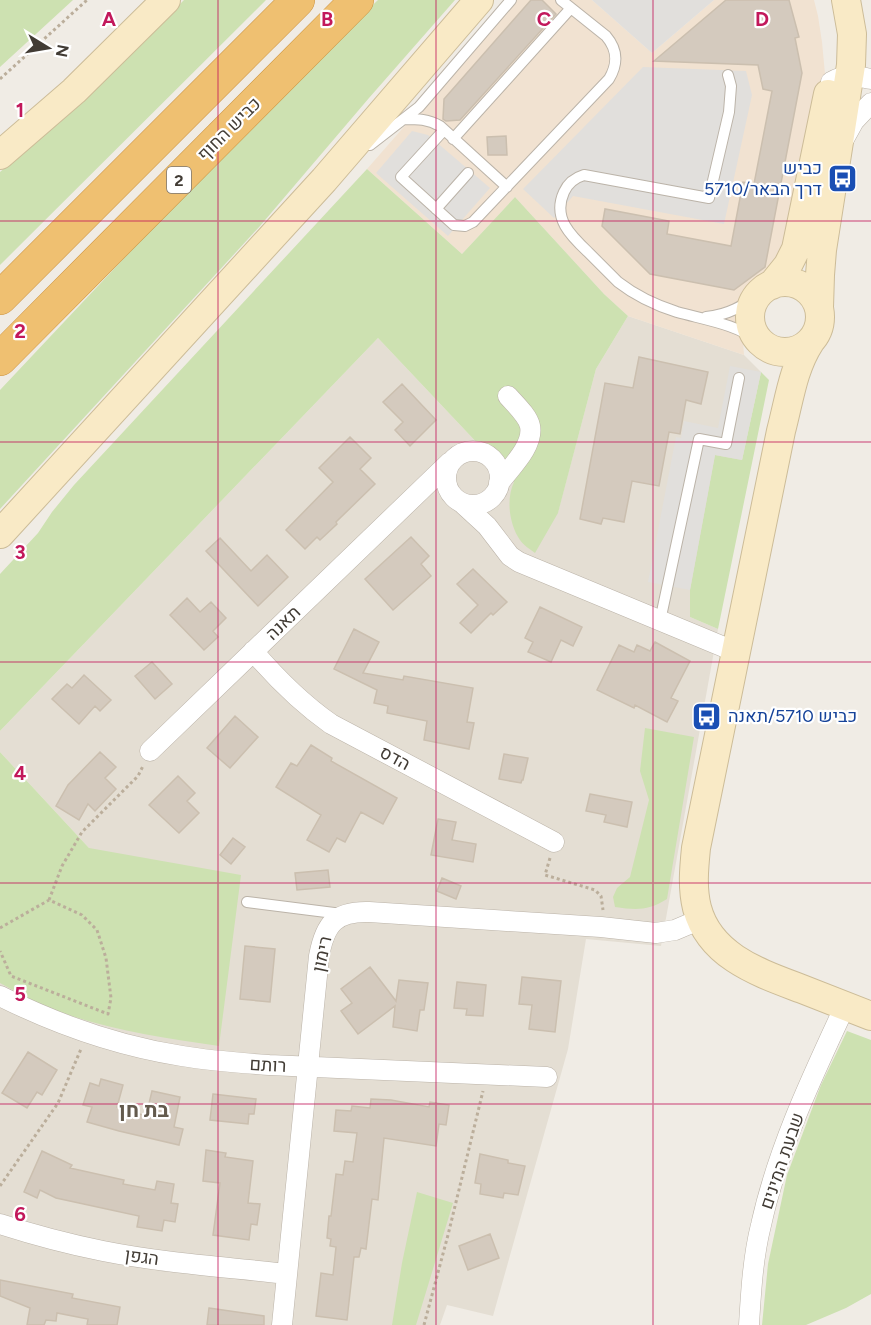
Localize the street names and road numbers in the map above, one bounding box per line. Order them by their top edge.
street label: כביש החוף [193,93,265,165]
road number: 2 [167,167,191,193]
street label: תאנה [261,601,305,645]
street label: הדס [376,741,414,775]
street label: רימון [307,934,337,974]
street label: רותם [249,1053,287,1077]
street label: שבעת המינים [755,1110,809,1212]
street label: הגפן [124,1244,160,1270]

